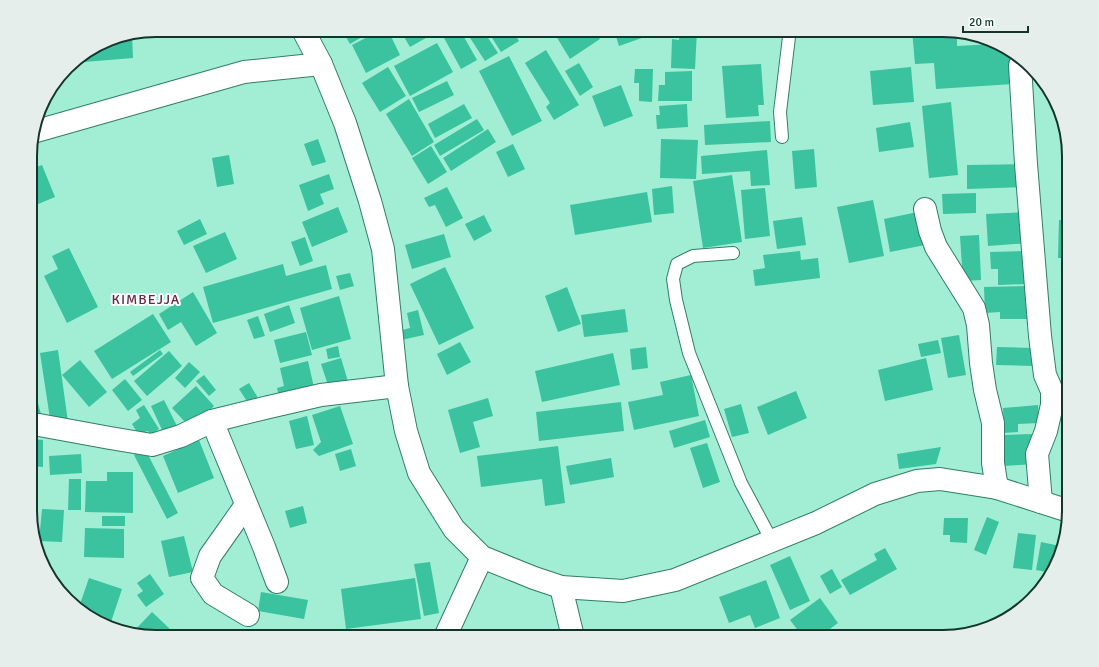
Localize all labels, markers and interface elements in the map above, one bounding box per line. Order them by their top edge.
scale bar [963,8,1028,34]
text: 20 m [969,15,994,30]
district label: KIMBEJJA [112,291,180,308]

